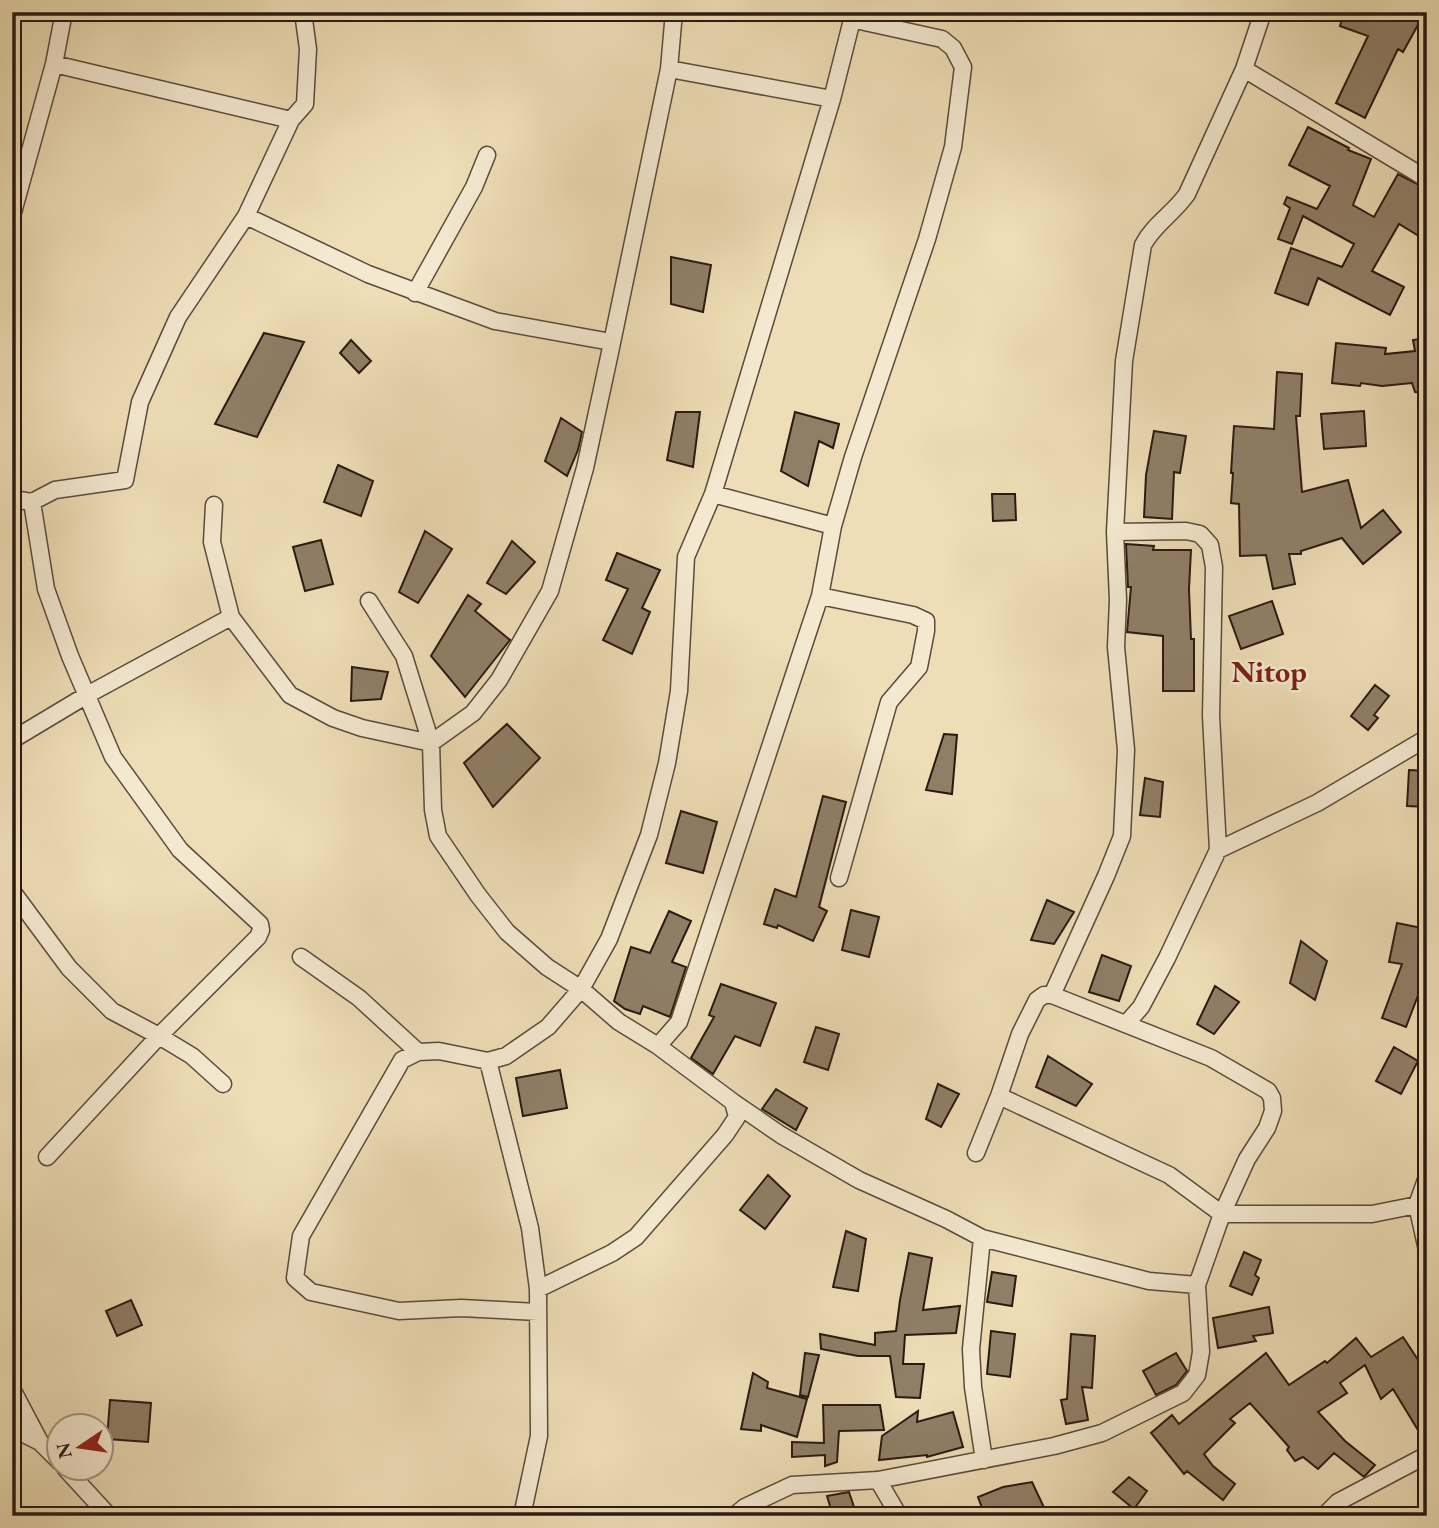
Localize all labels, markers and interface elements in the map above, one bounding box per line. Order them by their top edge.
district label: Nitop [1231,652,1307,691]
north arrow [46,1412,116,1482]
text: N [50,1440,78,1461]

